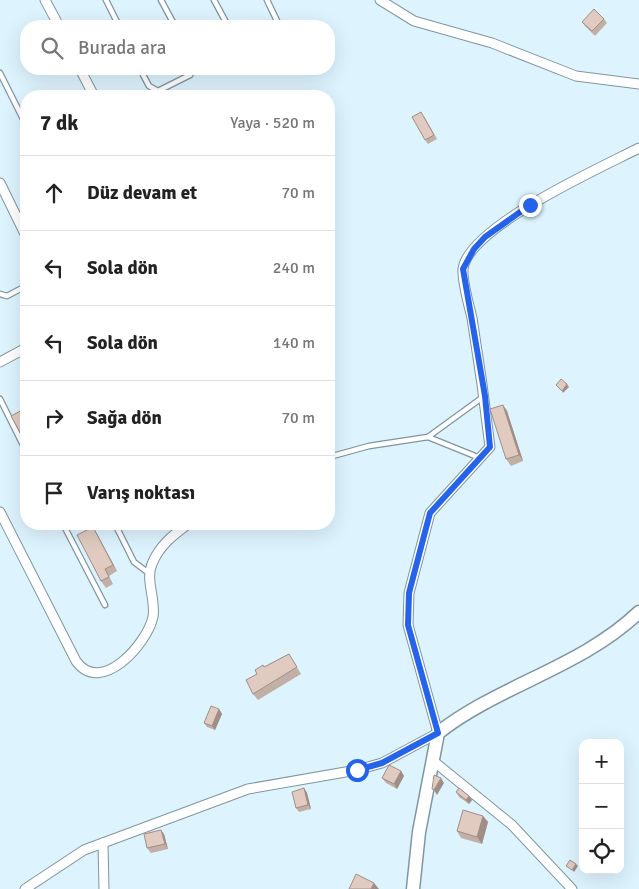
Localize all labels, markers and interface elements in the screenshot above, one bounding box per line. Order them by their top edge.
search box [20,20,335,75]
icon: search [38,34,66,62]
text: Burada ara [78,36,166,60]
text: 7 dk [40,110,78,136]
text: Yaya · 520 m [230,113,315,133]
icon: ahead [40,179,68,207]
text: Düz devam et [87,181,197,205]
text: 70 m [281,183,315,203]
route end [519,194,542,217]
icon: left [40,254,68,282]
text: Sola dön [87,256,158,280]
text: 240 m [273,258,315,278]
icon: left [40,329,68,357]
text: Sola dön [87,331,158,355]
text: 140 m [273,333,315,353]
icon: right [40,404,68,432]
text: Sağa dön [87,406,162,430]
text: 70 m [281,408,315,428]
icon: arrive [40,479,68,507]
text: Varış noktası [87,481,195,505]
map controls [579,739,624,874]
button: + [579,739,624,784]
route start [346,759,369,782]
button: − [579,784,624,829]
button: locate [579,829,624,874]

